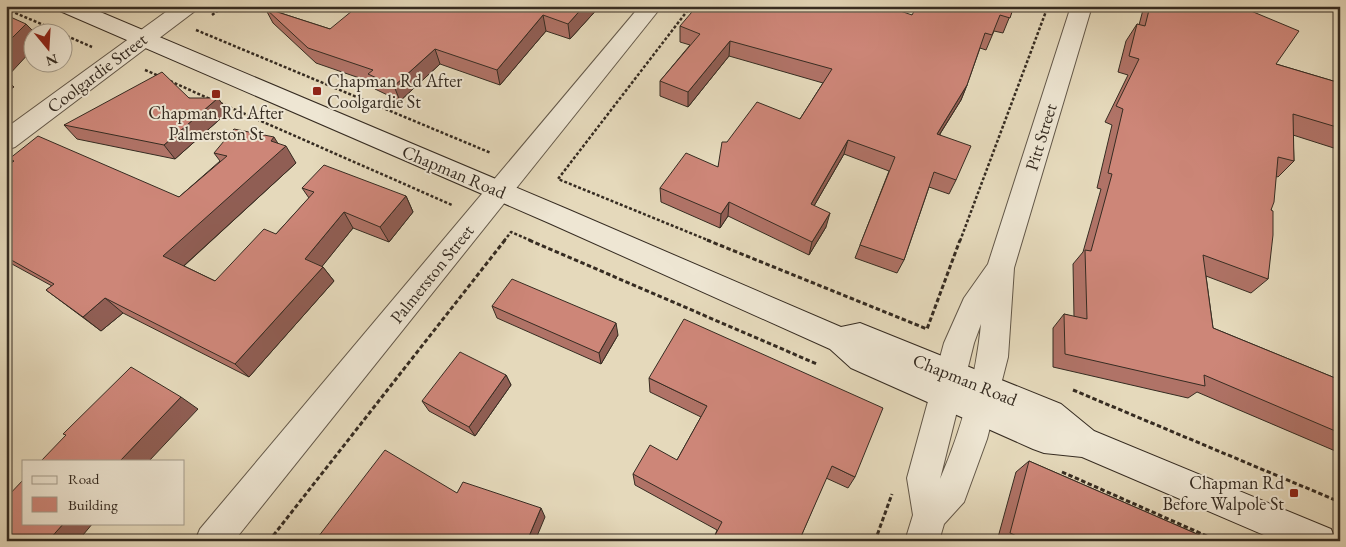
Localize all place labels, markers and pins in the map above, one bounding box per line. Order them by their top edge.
place label: Chapman Rd After Coolgardie St [327,69,462,113]
marker: Chapman Rd After Coolgardie St [311,85,323,97]
marker: Chapman Rd After Palmerston St [210,88,222,100]
place label: Chapman Rd After Palmerston St [148,101,284,145]
place label: Chapman Rd Before Walpole St [1162,471,1285,515]
marker: Chapman Rd Before Walpole St [1288,487,1300,499]

